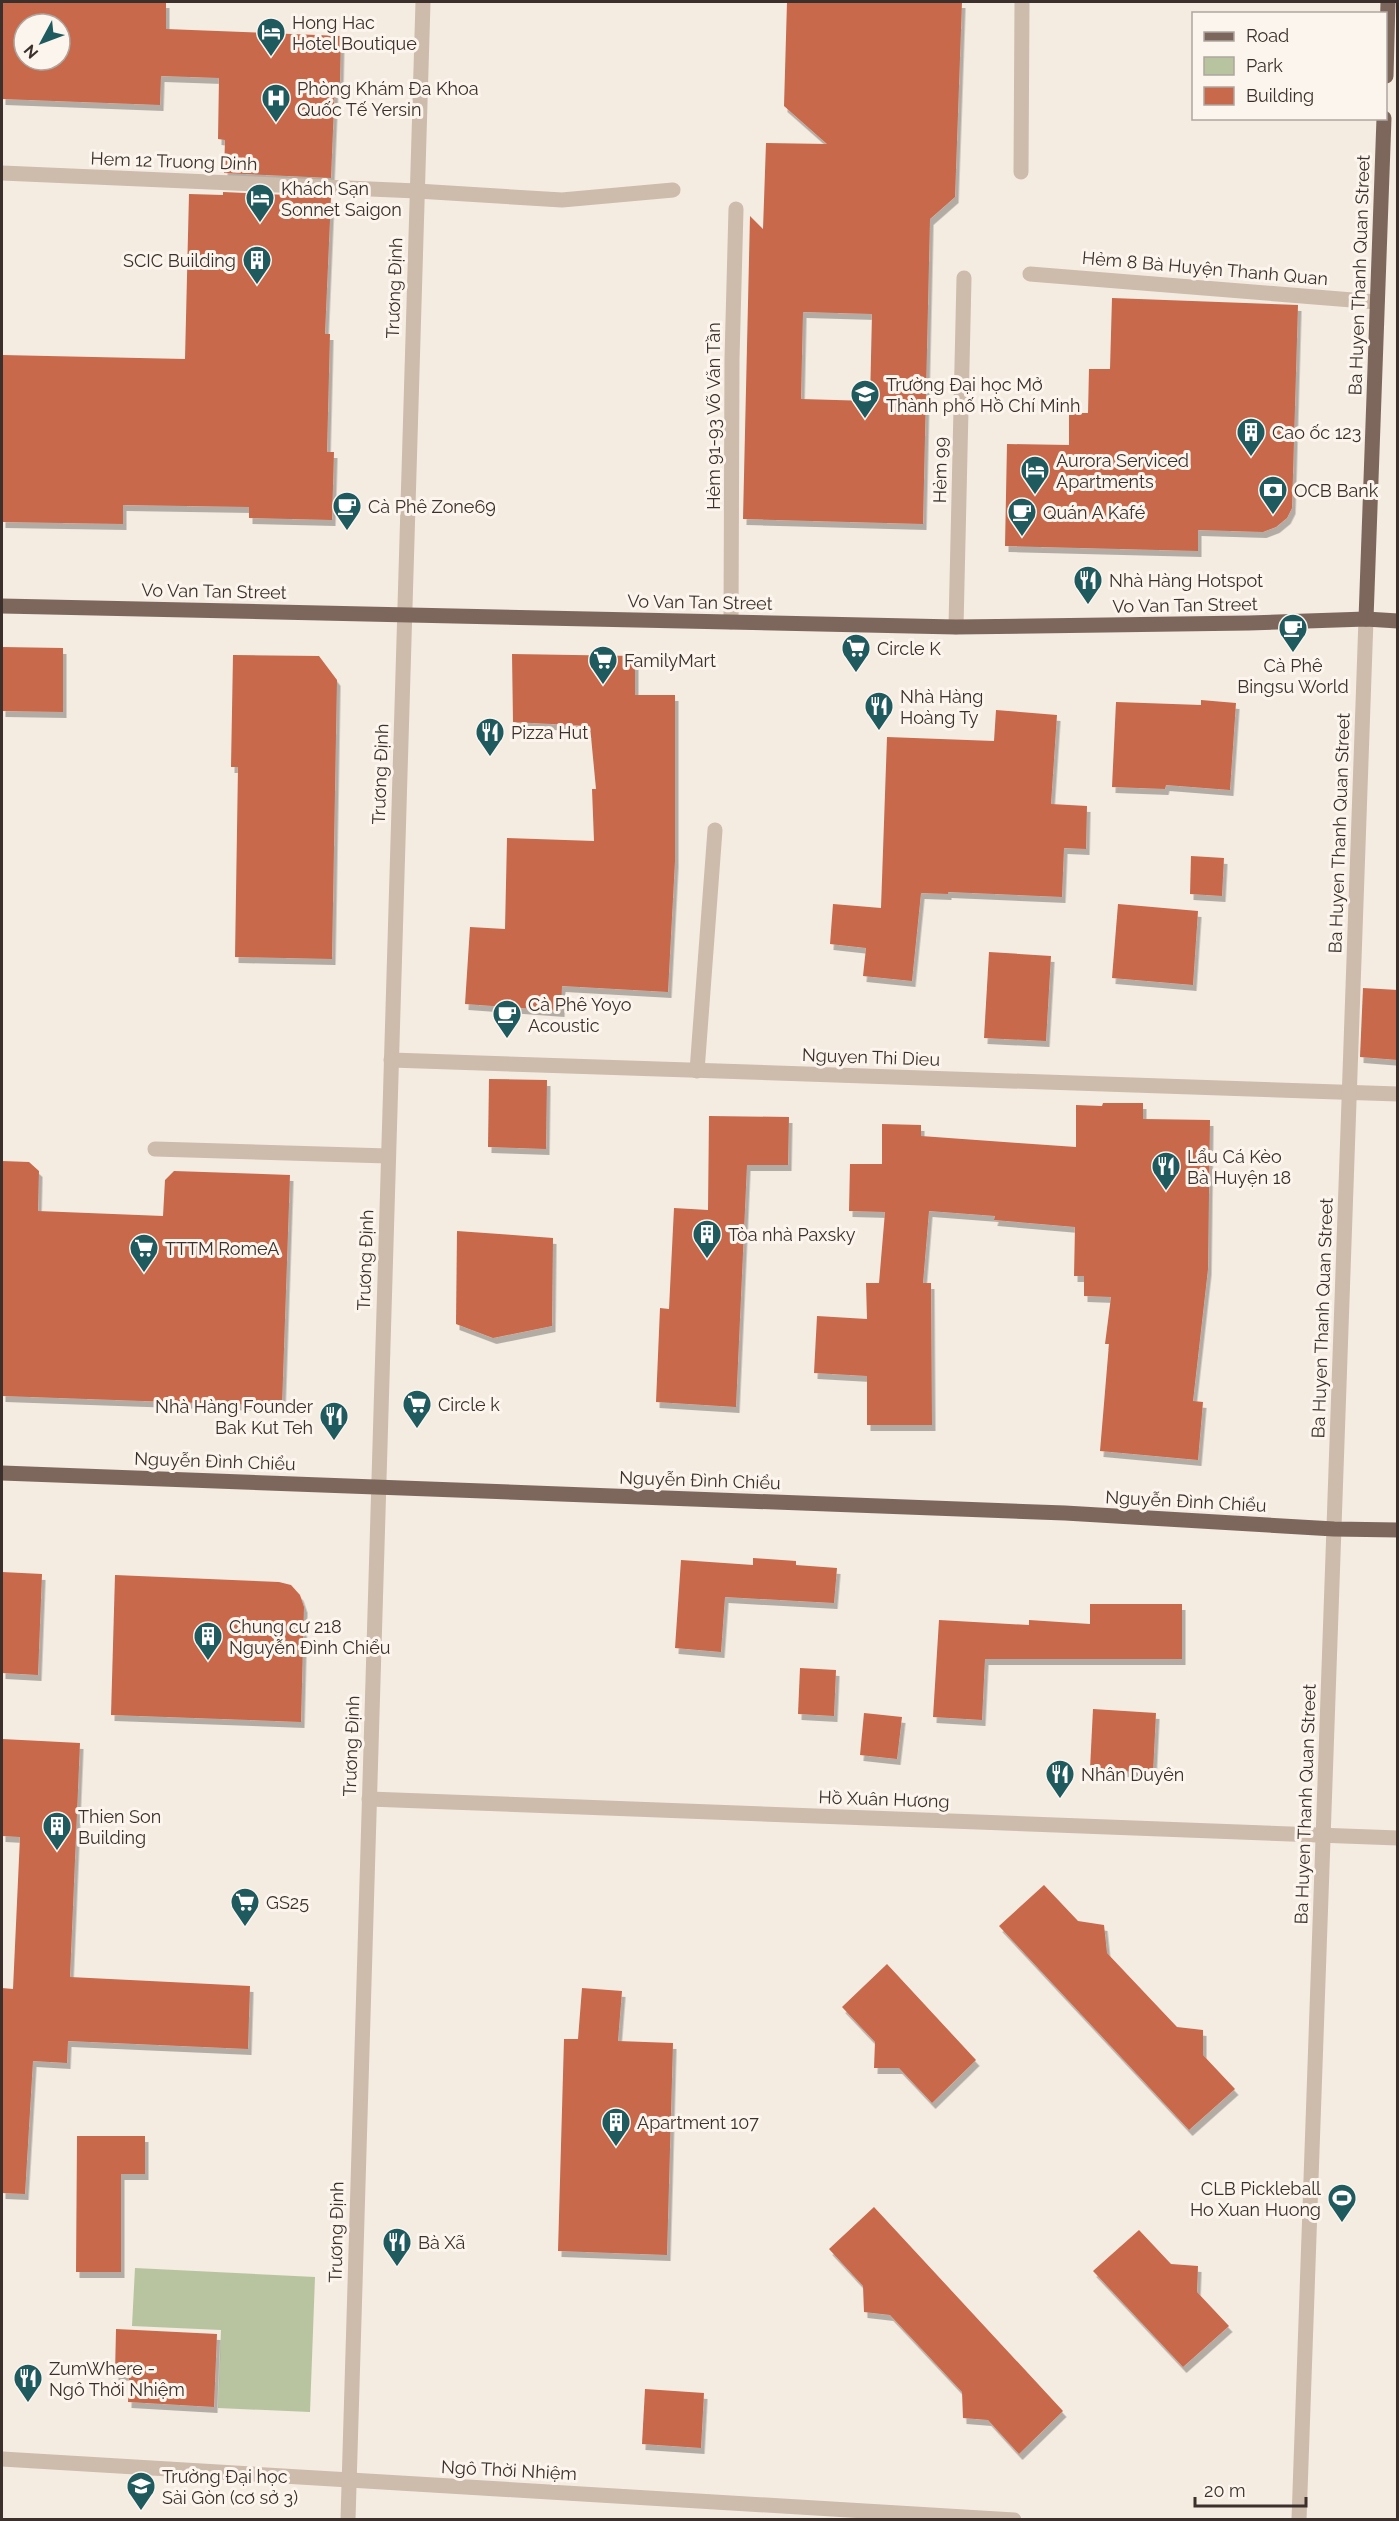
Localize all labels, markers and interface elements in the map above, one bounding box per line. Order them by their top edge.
north arrow [12,12,72,72]
place label: Hong Hac Hotel Boutique [292,12,417,54]
legend [1192,12,1387,120]
hotel icon: Hong Hac Hotel Boutique [255,16,287,58]
text: Road [1246,25,1289,46]
text: N [20,41,42,62]
text: Park [1246,55,1283,76]
place label: Phòng Khám Đa Khoa Quốc Tế Yersin [297,78,479,120]
hospital icon: Phòng Khám Đa Khoa Quốc Tế Yersin [260,82,292,124]
text: Building [1246,85,1314,106]
street label: Hem 12 Truong Dinh [90,148,258,174]
street label: Ba Huyen Thanh Quan Street [1344,154,1374,396]
place label: Khách Sạn Sonnet Saigon [281,178,402,220]
hotel icon: Khách Sạn Sonnet Saigon [244,182,276,224]
street label: Trương Định [382,237,406,339]
building icon: SCIC Building [241,244,273,286]
street label: Hẻm 8 Bà Huyện Thanh Quan [1081,247,1329,289]
place label: SCIC Building [123,250,236,271]
street label: Hẻm 91-93 Võ Văn Tần [703,322,724,510]
place label: Trường Đại học Mở Thành phố Hồ Chí Minh [886,374,1080,416]
school or university icon: Trường Đại học Mở Thành phố Hồ Chí Minh [849,378,881,420]
building icon: Cao ốc 123 [1235,416,1267,458]
place label: Cao ốc 123 [1272,422,1361,443]
street label: Hẻm 99 [929,437,951,503]
place label: Aurora Serviced Apartments [1056,450,1189,492]
hotel icon: Aurora Serviced Apartments [1019,454,1051,496]
bank icon: OCB Bank [1257,474,1289,516]
place label: OCB Bank [1294,480,1379,501]
cafe icon: Cà Phê Zone69 [331,490,363,532]
place label: Cà Phê Zone69 [368,496,496,517]
cafe icon: Quán A Kafé [1006,496,1038,538]
place label: Quán A Kafé [1043,502,1146,523]
restaurant icon: Nhà Hàng Hotspot [1072,564,1104,606]
place label: Nhà Hàng Hotspot [1109,570,1263,591]
street label: Vo Van Tan Street [141,579,287,603]
street label: Vo Van Tan Street [627,590,773,614]
street label: Vo Van Tan Street [1112,593,1258,617]
cafe icon: Cà Phê Bingsu World [1277,612,1309,654]
supermarket icon: Circle K [840,632,872,674]
place label: Circle K [877,638,941,659]
supermarket icon: FamilyMart [587,644,619,686]
place label: FamilyMart [624,650,716,671]
place label: Cà Phê Bingsu World [1237,655,1349,697]
place label: Nhà Hàng Hoàng Ty [900,686,983,728]
restaurant icon: Nhà Hàng Hoàng Ty [863,690,895,732]
street label: Ba Huyen Thanh Quan Street [1324,712,1354,954]
restaurant icon: Pizza Hut [474,716,506,758]
place label: Pizza Hut [511,722,588,743]
street label: Trương Định [368,723,392,825]
place label: Cà Phê Yoyo Acoustic [528,994,632,1036]
cafe icon: Cà Phê Yoyo Acoustic [491,998,523,1040]
street label: Nguyen Thi Dieu [802,1044,940,1070]
place label: Lẩu Cá Kèo Bà Huyện 18 [1187,1146,1291,1188]
restaurant icon: Lẩu Cá Kèo Bà Huyện 18 [1150,1150,1182,1192]
street label: Ba Huyen Thanh Quan Street [1307,1197,1337,1439]
street label: Trương Định [353,1209,377,1311]
building icon: Tòa nhà Paxsky [691,1218,723,1260]
place label: Tòa nhà Paxsky [728,1224,856,1245]
supermarket icon: TTTM RomeA [128,1232,160,1274]
place label: TTTM RomeA [165,1238,280,1259]
supermarket icon: Circle k [401,1388,433,1430]
place label: Circle k [438,1394,500,1415]
place label: Nhà Hàng Founder Bak Kut Teh [155,1396,314,1438]
restaurant icon: Nhà Hàng Founder Bak Kut Teh [318,1400,350,1442]
street label: Nguyễn Đình Chiểu [134,1448,296,1474]
street label: Nguyễn Đình Chiểu [619,1467,781,1493]
street label: Nguyễn Đình Chiểu [1105,1486,1267,1516]
place label: Chung cư 218 Nguyễn Đình Chiểu [229,1616,391,1658]
building icon: Chung cư 218 Nguyễn Đình Chiểu [192,1620,224,1662]
street label: Ba Huyen Thanh Quan Street [1290,1683,1320,1925]
street label: Trương Định [339,1695,363,1797]
restaurant icon: Nhân Duyên [1044,1758,1076,1800]
place label: Nhân Duyên [1081,1764,1184,1785]
street label: Hồ Xuân Hương [818,1786,950,1812]
place label: Thien Son Building [78,1806,161,1848]
building icon: Thien Son Building [41,1810,73,1852]
supermarket icon: GS25 [229,1886,261,1928]
place label: GS25 [266,1892,309,1913]
building icon: Apartment 107 [600,2106,632,2148]
place label: Apartment 107 [637,2112,759,2133]
place label: CLB Pickleball Ho Xuan Huong [1190,2178,1321,2220]
street label: Trương Định [325,2181,347,2283]
sports icon: CLB Pickleball Ho Xuan Huong [1326,2182,1358,2224]
restaurant icon: Bà Xã [381,2226,413,2268]
place label: Bà Xã [418,2232,465,2253]
place label: ZumWhere - Ngô Thời Nhiệm [49,2358,185,2400]
restaurant icon: ZumWhere - Ngô Thời Nhiệm [12,2362,44,2404]
street label: Ngô Thời Nhiệm [441,2456,577,2484]
place label: Trường Đại học Sài Gòn (cơ sở 3) [162,2466,298,2508]
school or university icon: Trường Đại học Sài Gòn (cơ sở 3) [125,2470,157,2512]
scale bar [1195,2470,1306,2508]
text: 20 m [1204,2480,1246,2501]

